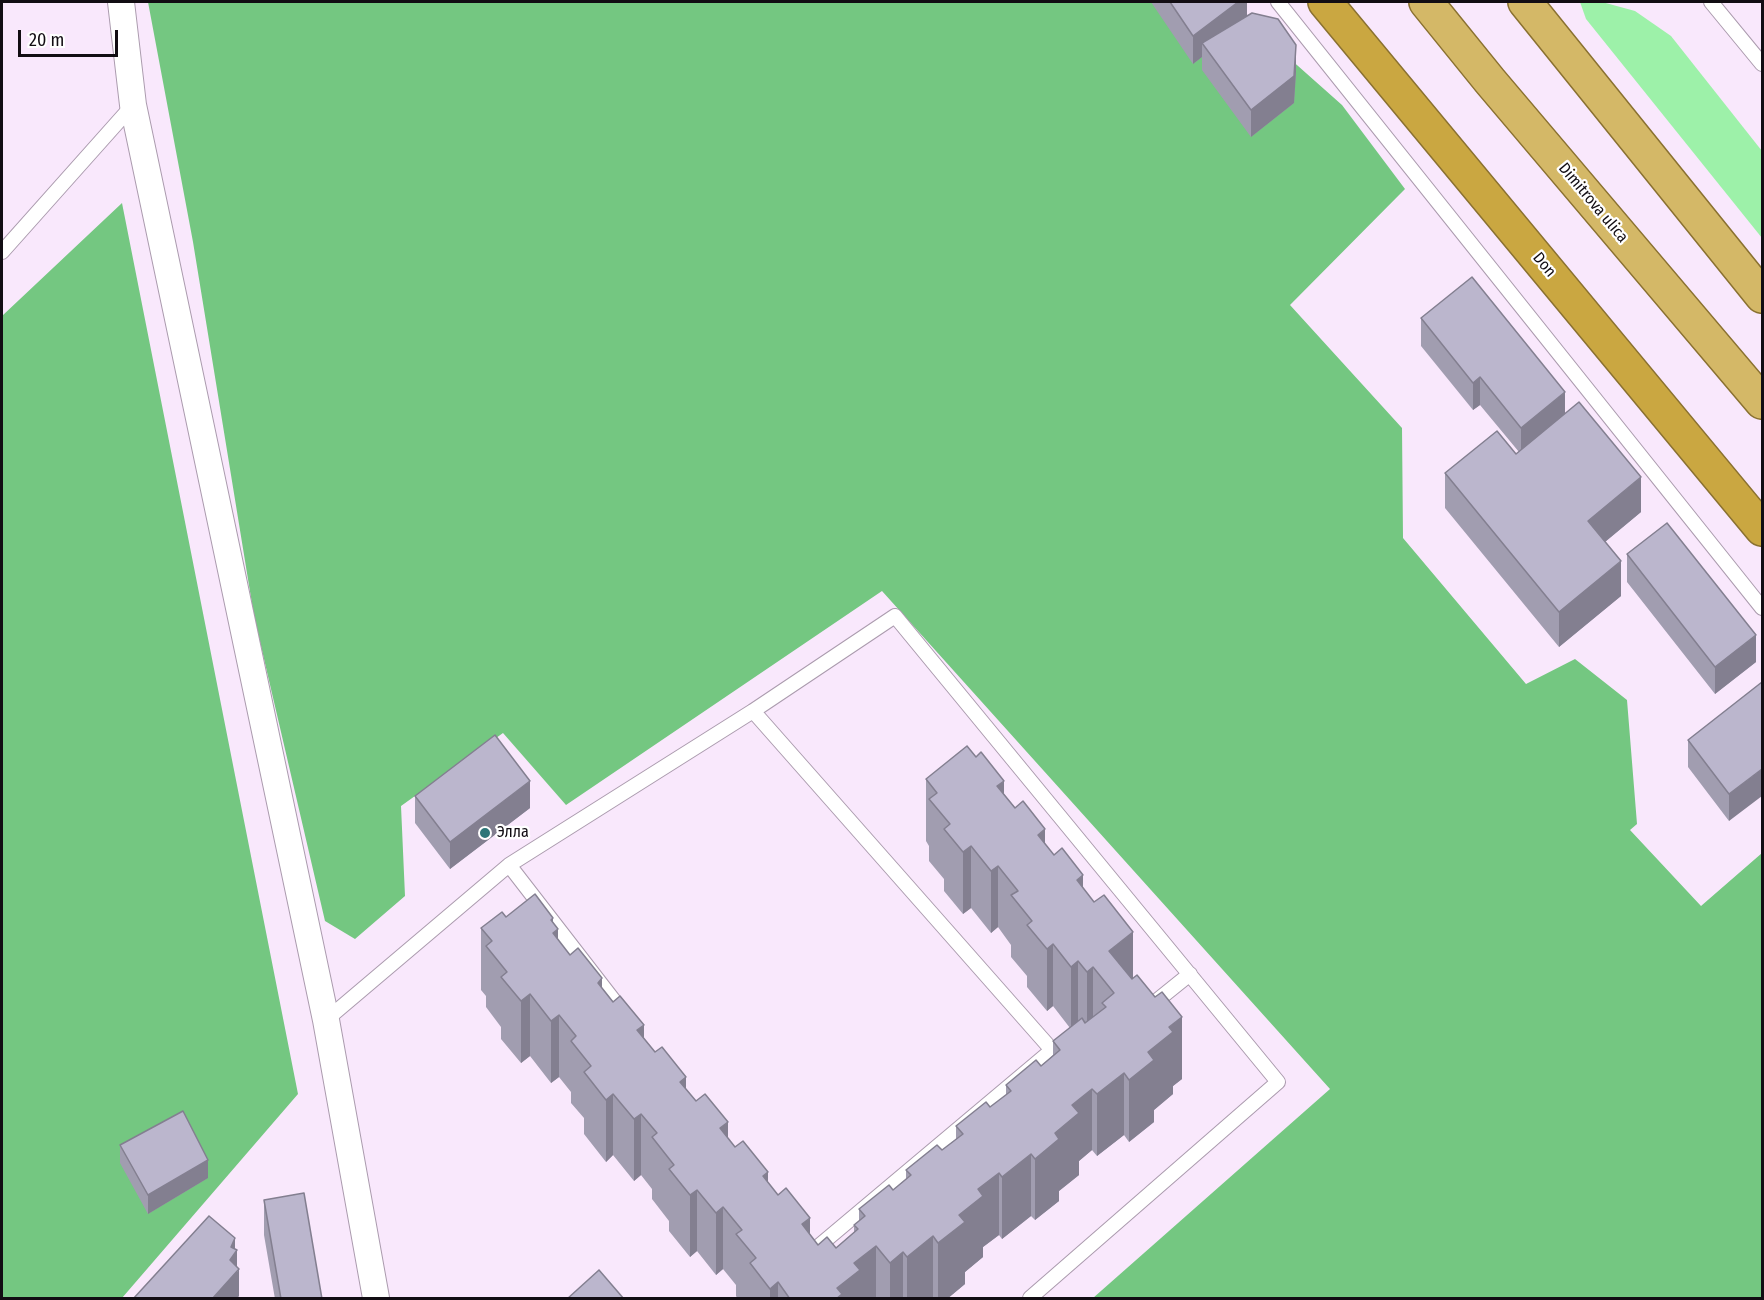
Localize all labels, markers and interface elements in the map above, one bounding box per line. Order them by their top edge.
scale bar [21,18,122,56]
text: 20 m [29,29,64,51]
street label: Dimitrova ulica [1554,159,1632,247]
street label: Don [1528,249,1560,281]
place label: Элла [497,823,529,843]
marker: Элла [478,826,492,840]

